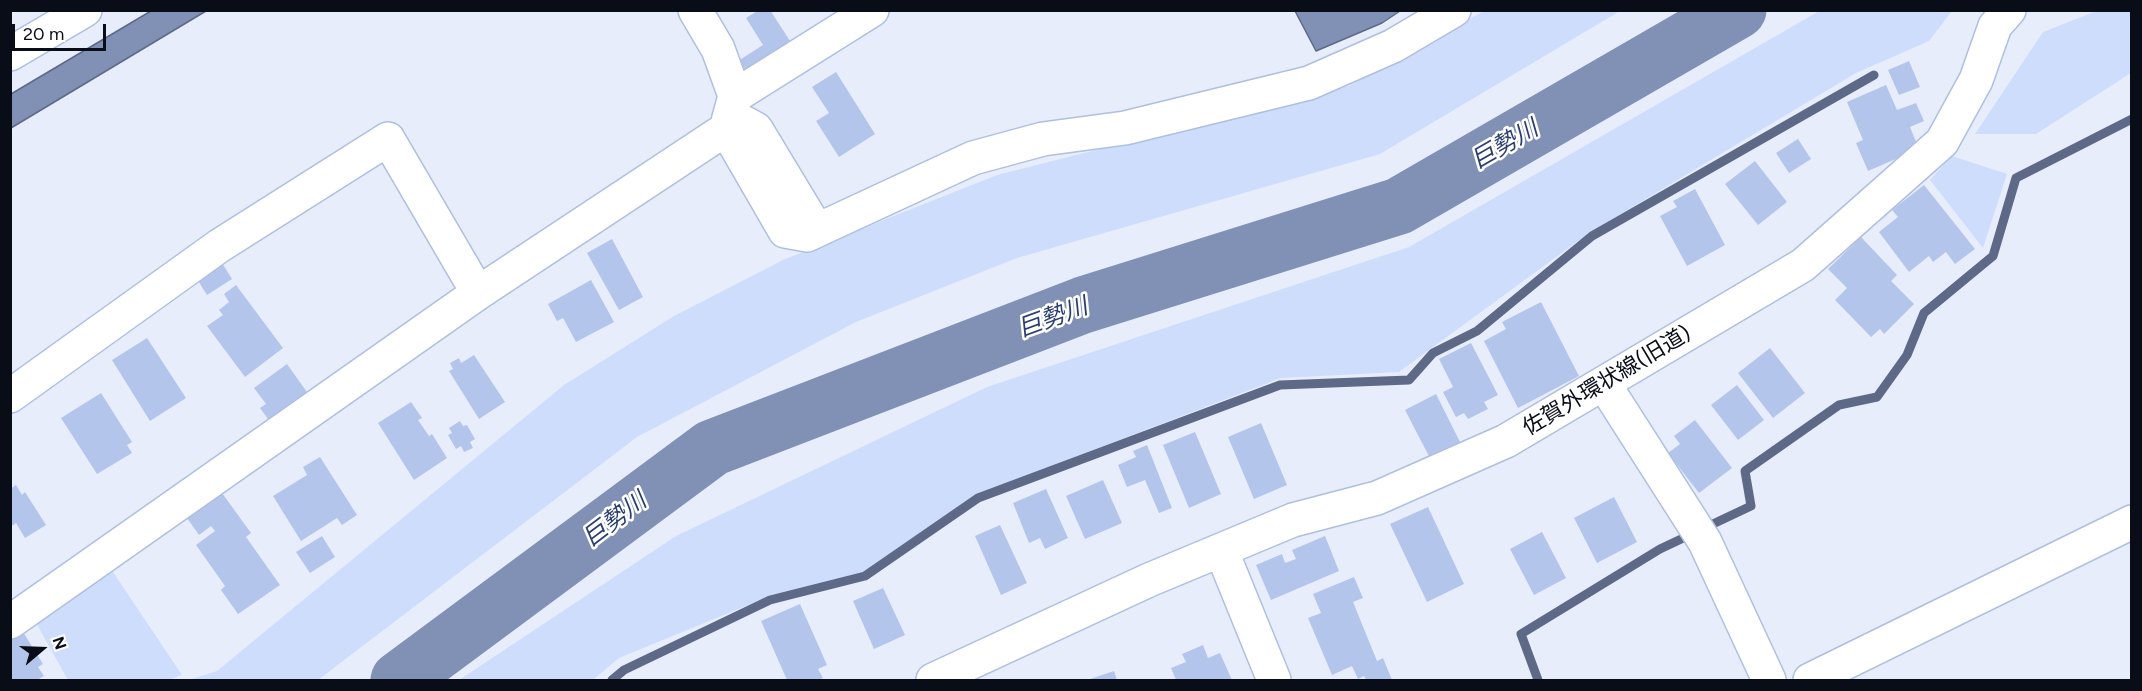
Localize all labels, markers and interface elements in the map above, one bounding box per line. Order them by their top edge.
scale bar [15,12,110,50]
text: 20 m [23,23,64,45]
water label: 巨勢川 [1467,115,1543,175]
water label: 巨勢川 [1014,292,1092,344]
street label: 佐賀外環状線(旧道) [1518,320,1696,442]
water label: 巨勢川 [578,487,652,553]
north arrow [12,619,72,679]
text: N [48,634,70,652]

